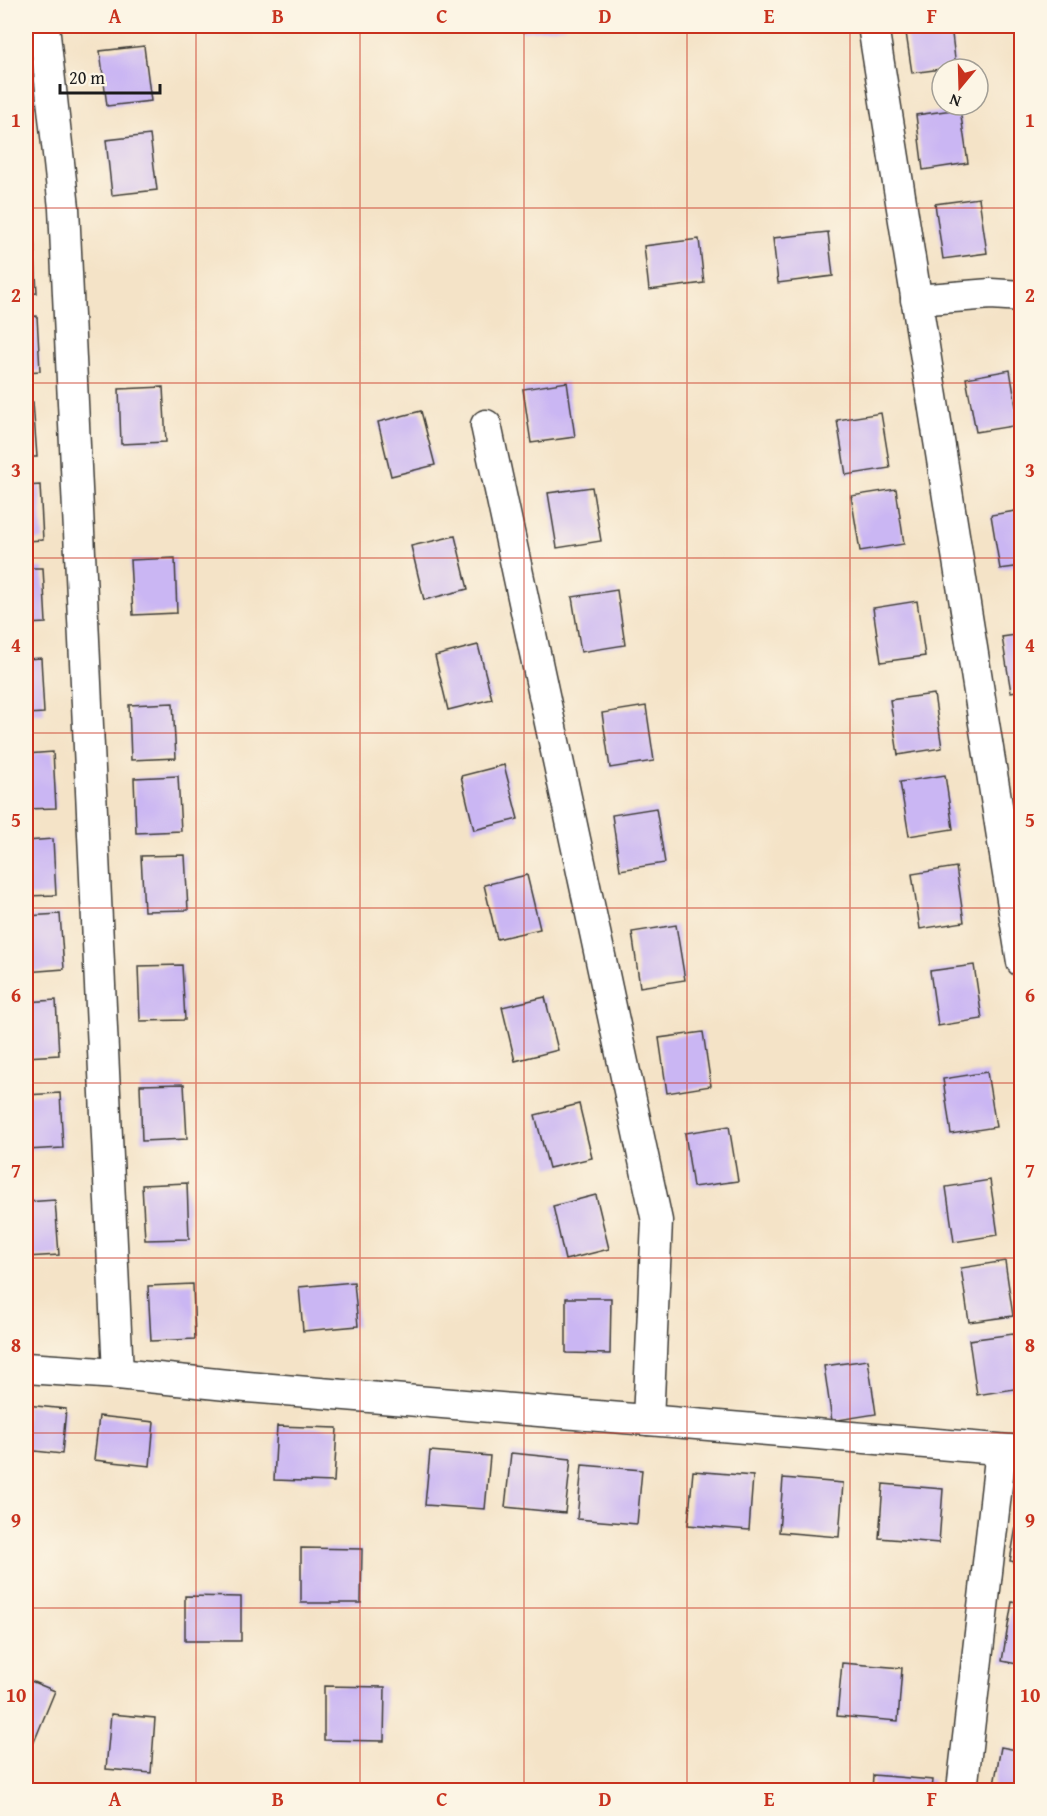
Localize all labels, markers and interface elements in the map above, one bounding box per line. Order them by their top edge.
text: A [109,1,122,30]
text: B [272,1,284,30]
text: C [436,1,448,30]
text: D [598,1,612,30]
text: E [764,1,775,30]
text: F [927,1,937,30]
scale bar [60,57,160,95]
north arrow [930,57,990,117]
text: 20 m [69,64,105,91]
text: N [946,88,964,114]
text: 1 [11,105,21,134]
text: 1 [1025,105,1035,134]
text: 2 [11,280,21,309]
text: 2 [1025,280,1035,309]
text: 3 [11,455,21,484]
text: 3 [1025,455,1035,484]
text: 4 [11,630,21,659]
text: 4 [1025,630,1035,659]
text: 5 [11,805,21,834]
text: 5 [1025,805,1035,834]
text: 6 [11,980,21,1009]
text: 6 [1025,980,1035,1009]
text: 7 [11,1155,21,1184]
text: 7 [1025,1155,1035,1184]
text: 8 [11,1330,21,1359]
text: 8 [1025,1330,1035,1359]
text: 9 [11,1505,21,1534]
text: 9 [1025,1505,1035,1534]
text: 10 [6,1680,26,1709]
text: 10 [1020,1680,1040,1709]
text: A [109,1784,122,1813]
text: B [272,1784,284,1813]
text: C [436,1784,448,1813]
text: D [598,1784,612,1813]
text: E [764,1784,775,1813]
text: F [927,1784,937,1813]

